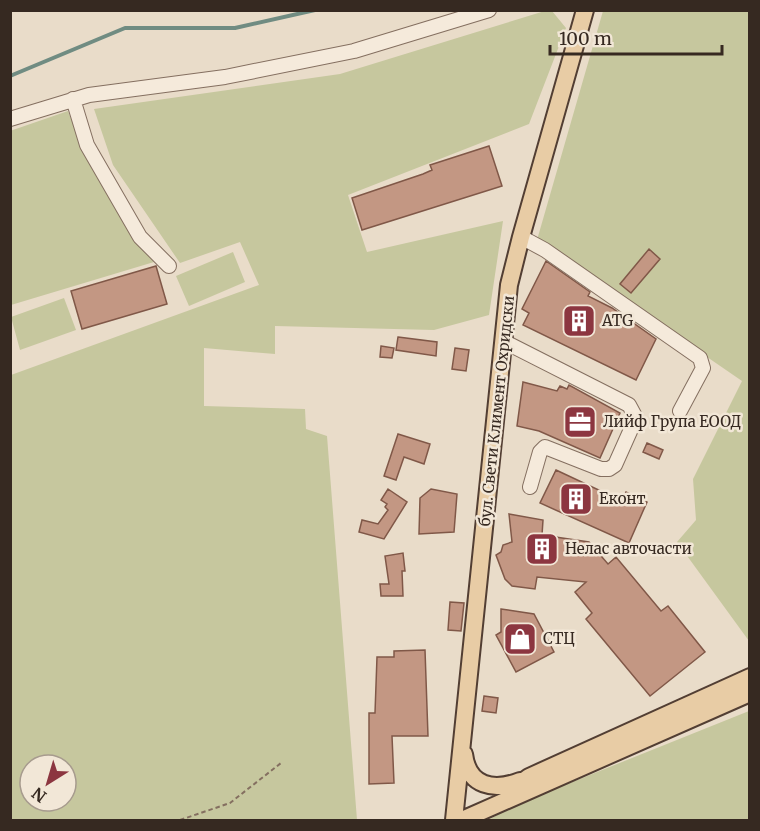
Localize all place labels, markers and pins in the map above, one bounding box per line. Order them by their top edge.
building icon: ATG [561,303,597,339]
place label: ATG [601,311,633,330]
office icon: Лийф Група ЕООД [562,404,598,440]
place label: Лийф Група ЕООД [603,412,741,431]
building icon: Еконт [558,481,594,517]
place label: Еконт [599,489,646,508]
building icon: Нелас авточасти [524,531,560,567]
place label: Нелас авточасти [565,539,692,558]
shop icon: СТЦ [502,621,538,657]
place label: СТЦ [543,629,575,648]

